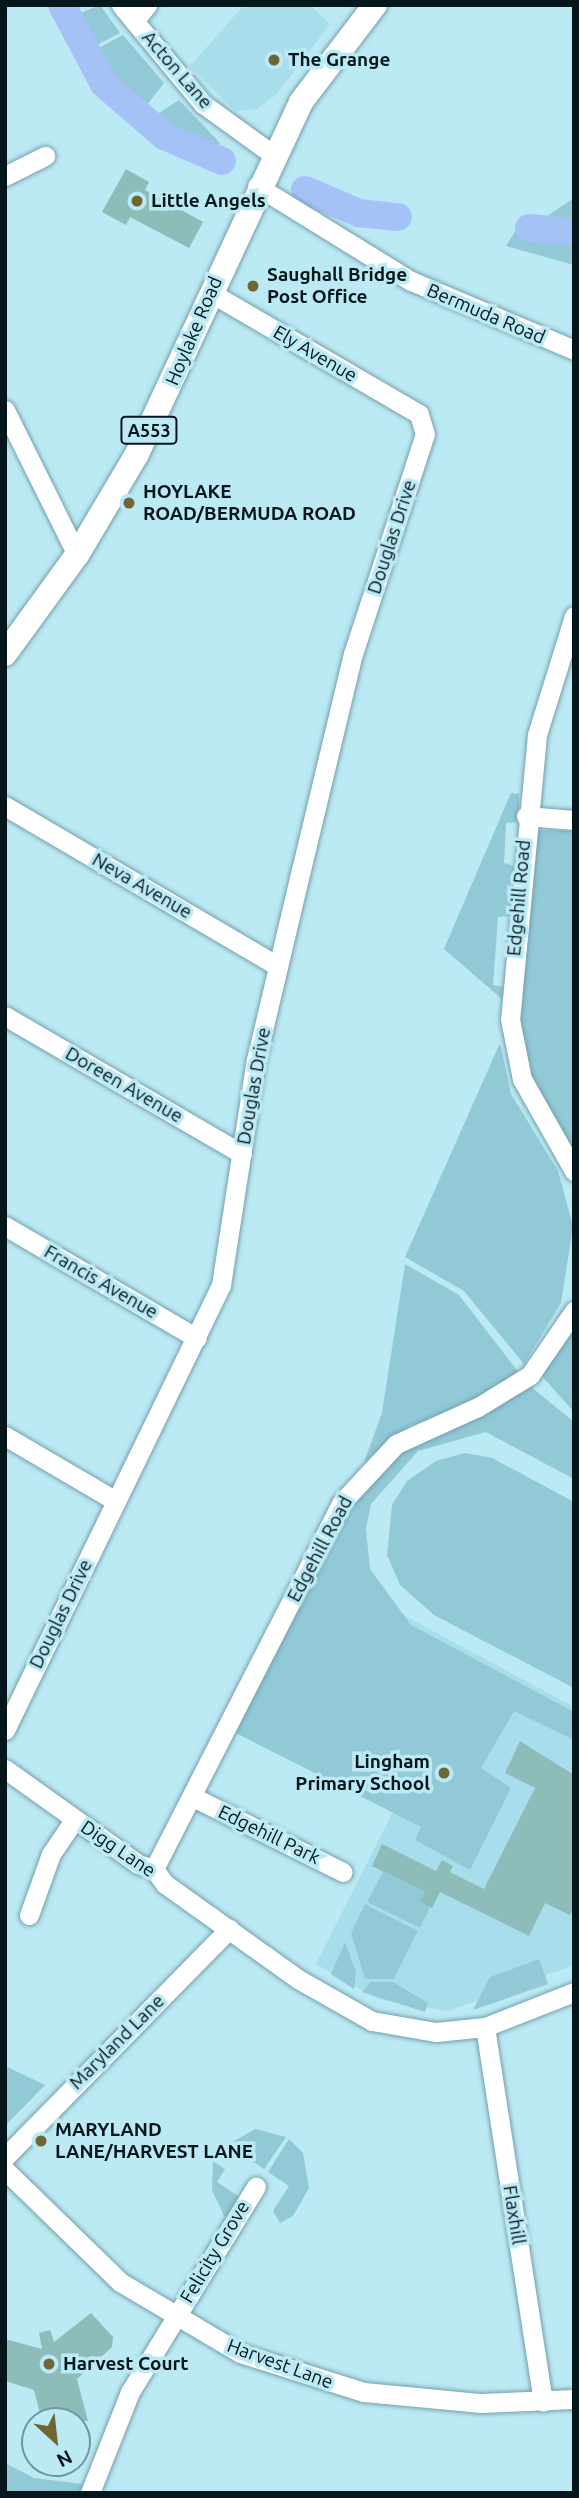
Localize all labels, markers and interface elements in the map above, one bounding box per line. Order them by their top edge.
street label: Acton Lane [137,26,217,114]
place label: The Grange [288,49,390,71]
marker: The Grange [266,52,282,68]
place label: Little Angels [151,190,266,212]
marker: Little Angels [129,193,145,209]
place label: Saughall Bridge Post Office [267,264,407,308]
street label: Hoylake Road [161,273,227,389]
marker: Saughall Bridge Post Office [245,278,261,294]
street label: Bermuda Road [424,279,548,349]
street label: Ely Avenue [269,321,361,387]
road number: A553 [119,416,179,444]
street label: Douglas Drive [363,477,421,597]
place label: HOYLAKE ROAD/BERMUDA ROAD [143,481,356,525]
marker: HOYLAKE ROAD/BERMUDA ROAD [121,495,137,511]
street label: Edgehill Road [503,839,535,957]
street label: Neva Avenue [88,848,196,924]
street label: Douglas Drive [232,1026,276,1146]
street label: Doreen Avenue [61,1042,187,1128]
street label: Francis Avenue [40,1240,162,1324]
street label: Edgehill Road [283,1492,357,1606]
street label: Douglas Drive [25,1556,97,1672]
place label: Lingham Primary School [295,1751,430,1795]
marker: Lingham Primary School [436,1765,452,1781]
street label: Edgehill Park [214,1801,324,1869]
street label: Digg Lane [76,1816,160,1882]
street label: Maryland Lane [65,1990,169,2094]
place label: MARYLAND LANE/HARVEST LANE [55,2119,253,2163]
marker: MARYLAND LANE/HARVEST LANE [33,2133,49,2149]
street label: Flaxhill [498,2184,530,2246]
street label: Felicity Grove [176,2197,254,2307]
street label: Harvest Lane [224,2334,336,2394]
place label: Harvest Court [63,2353,189,2375]
marker: Harvest Court [41,2356,57,2372]
north arrow [21,2407,91,2477]
text: N [53,2446,76,2472]

